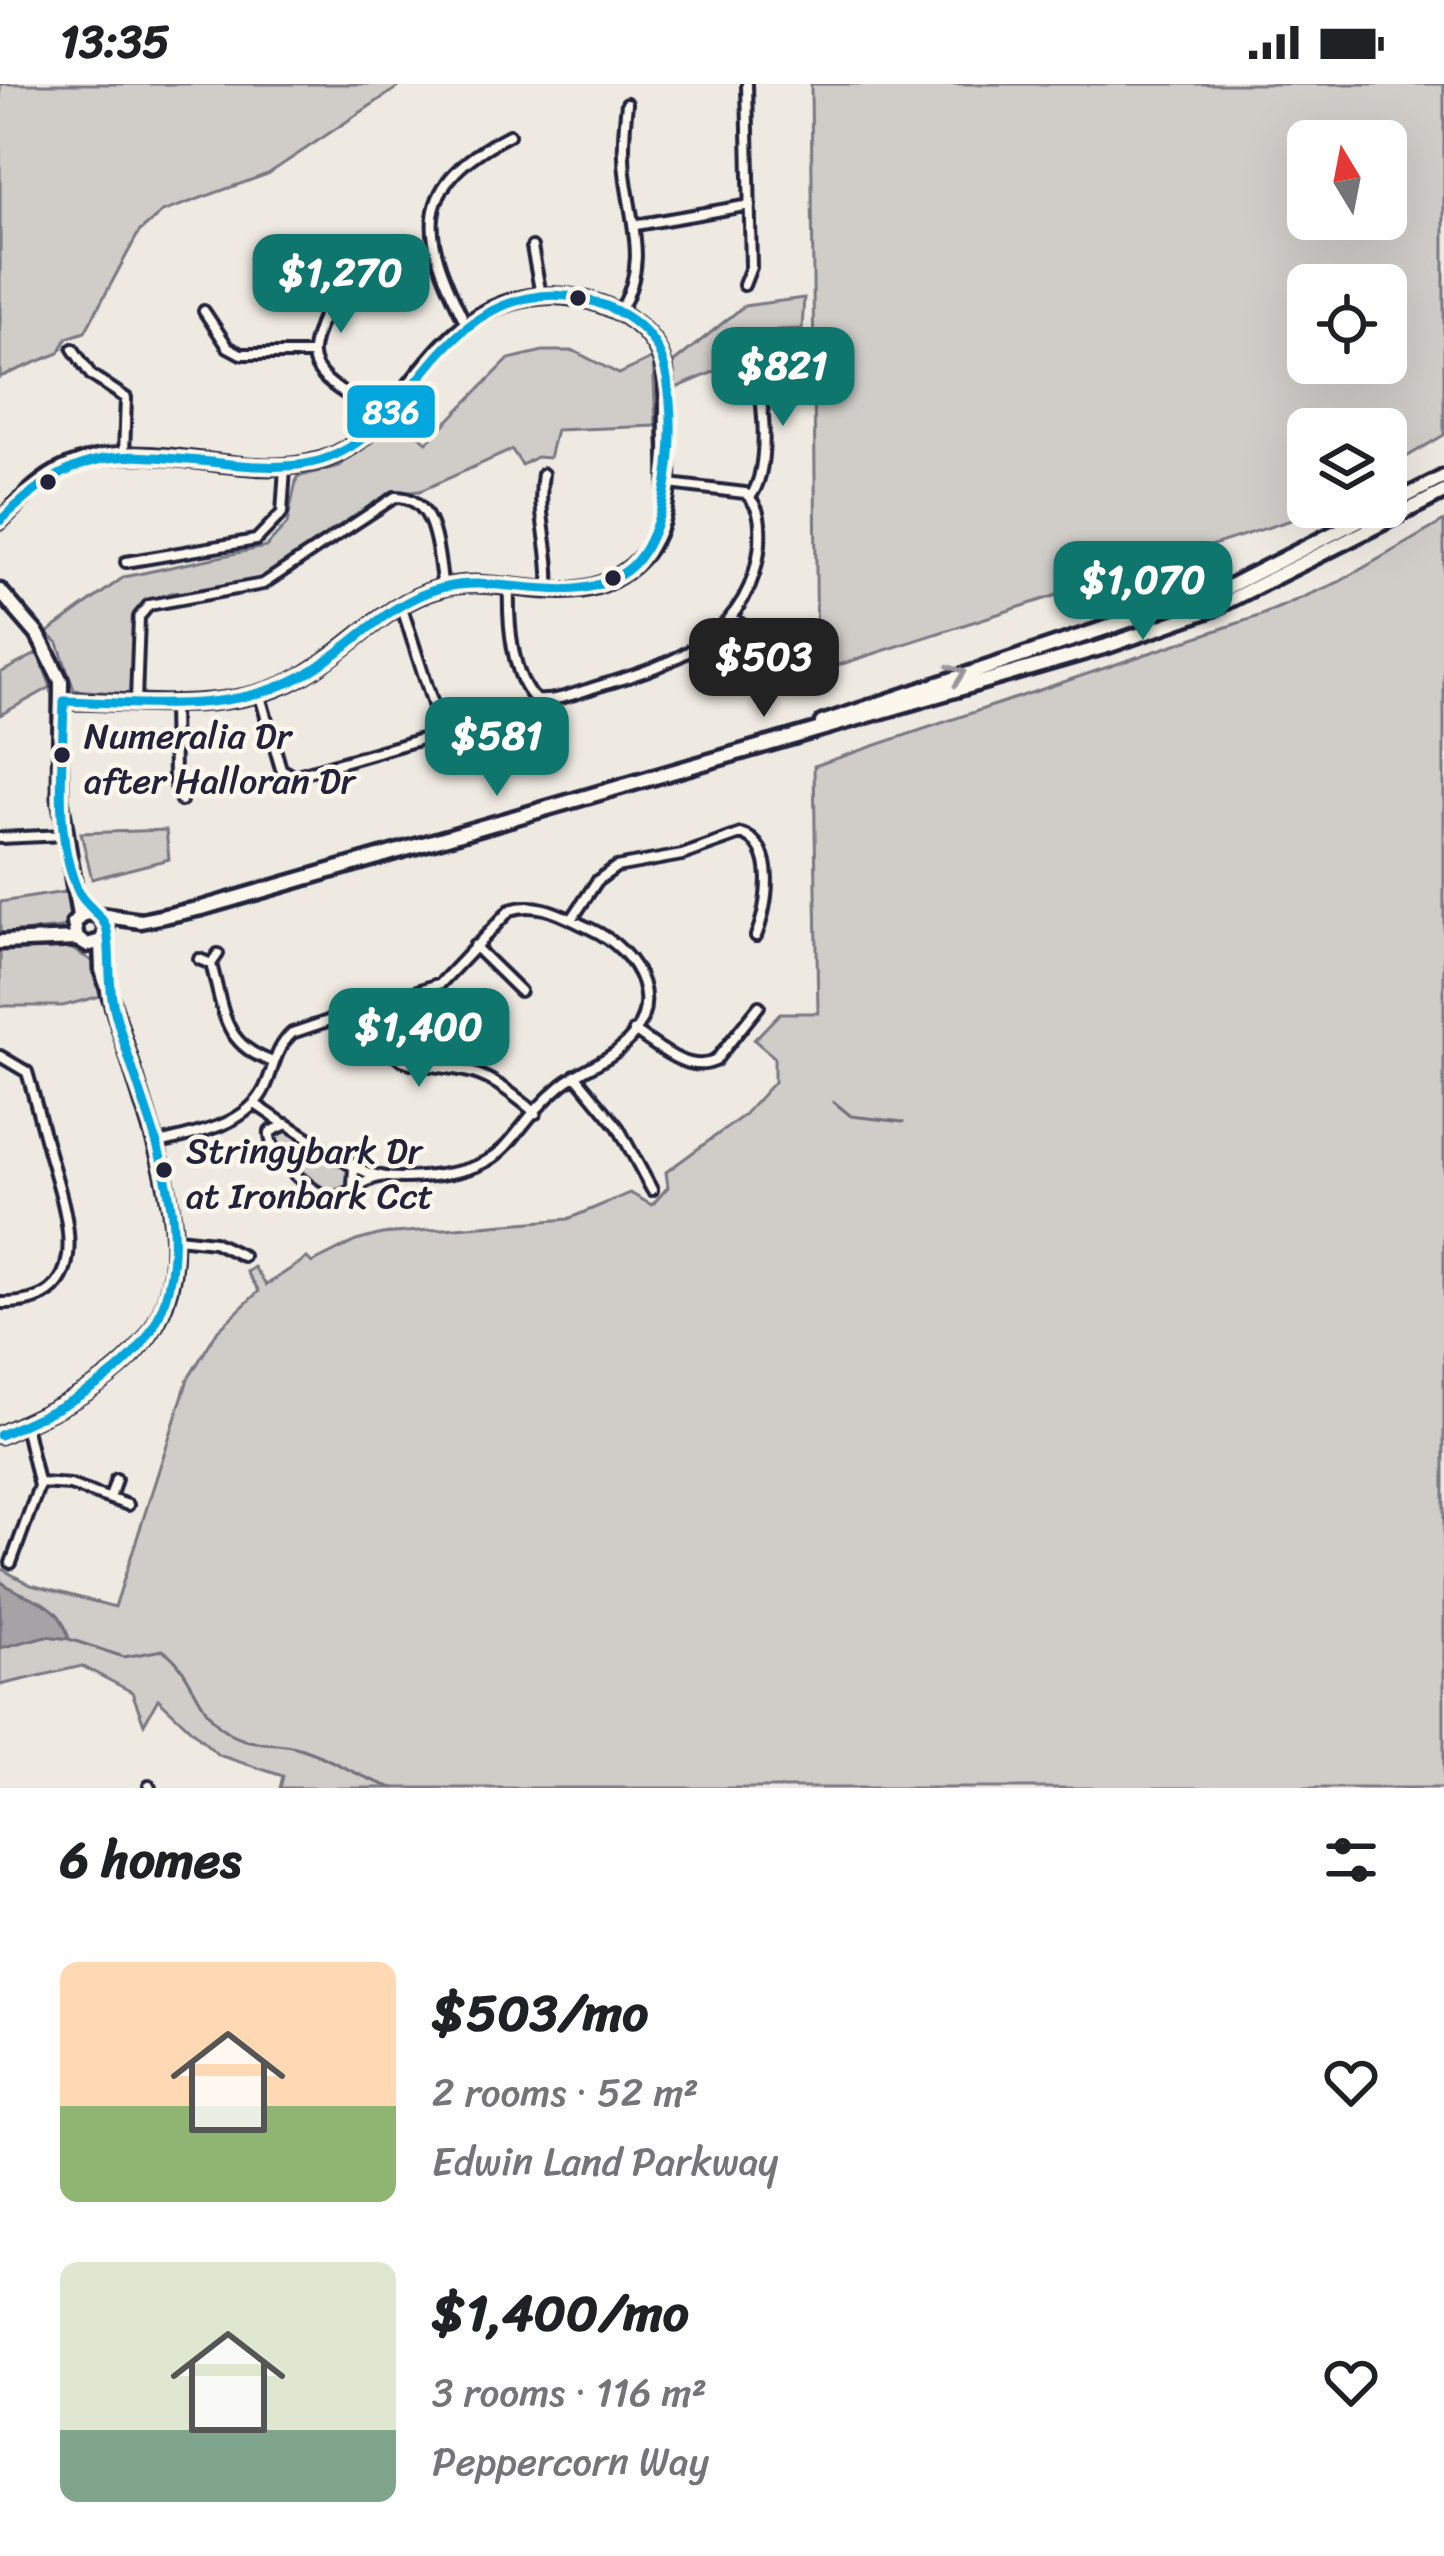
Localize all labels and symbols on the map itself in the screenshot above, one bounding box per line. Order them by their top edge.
north arrow [1287,120,1407,240]
pin: $1,270 [243,234,439,336]
unlabelled marker [567,287,589,309]
pin: $821 [712,327,854,429]
line badge: 836 [345,383,437,440]
text: 836 [362,383,419,441]
unlabelled marker [37,471,59,493]
pin: $1,070 [1045,541,1241,643]
unlabelled marker [602,567,624,589]
pin: $503 [693,618,835,720]
one-way arrow [945,664,966,688]
pin: $581 [426,697,568,799]
place label: Numeralia Dr after Halloran Dr [84,704,358,813]
marker: Numeralia Dr after Halloran Dr [51,744,73,766]
pin: $1,400 [321,988,517,1090]
place label: Stringybark Dr at Ironbark Cct [186,1119,433,1228]
marker: Stringybark Dr at Ironbark Cct [153,1159,175,1181]

